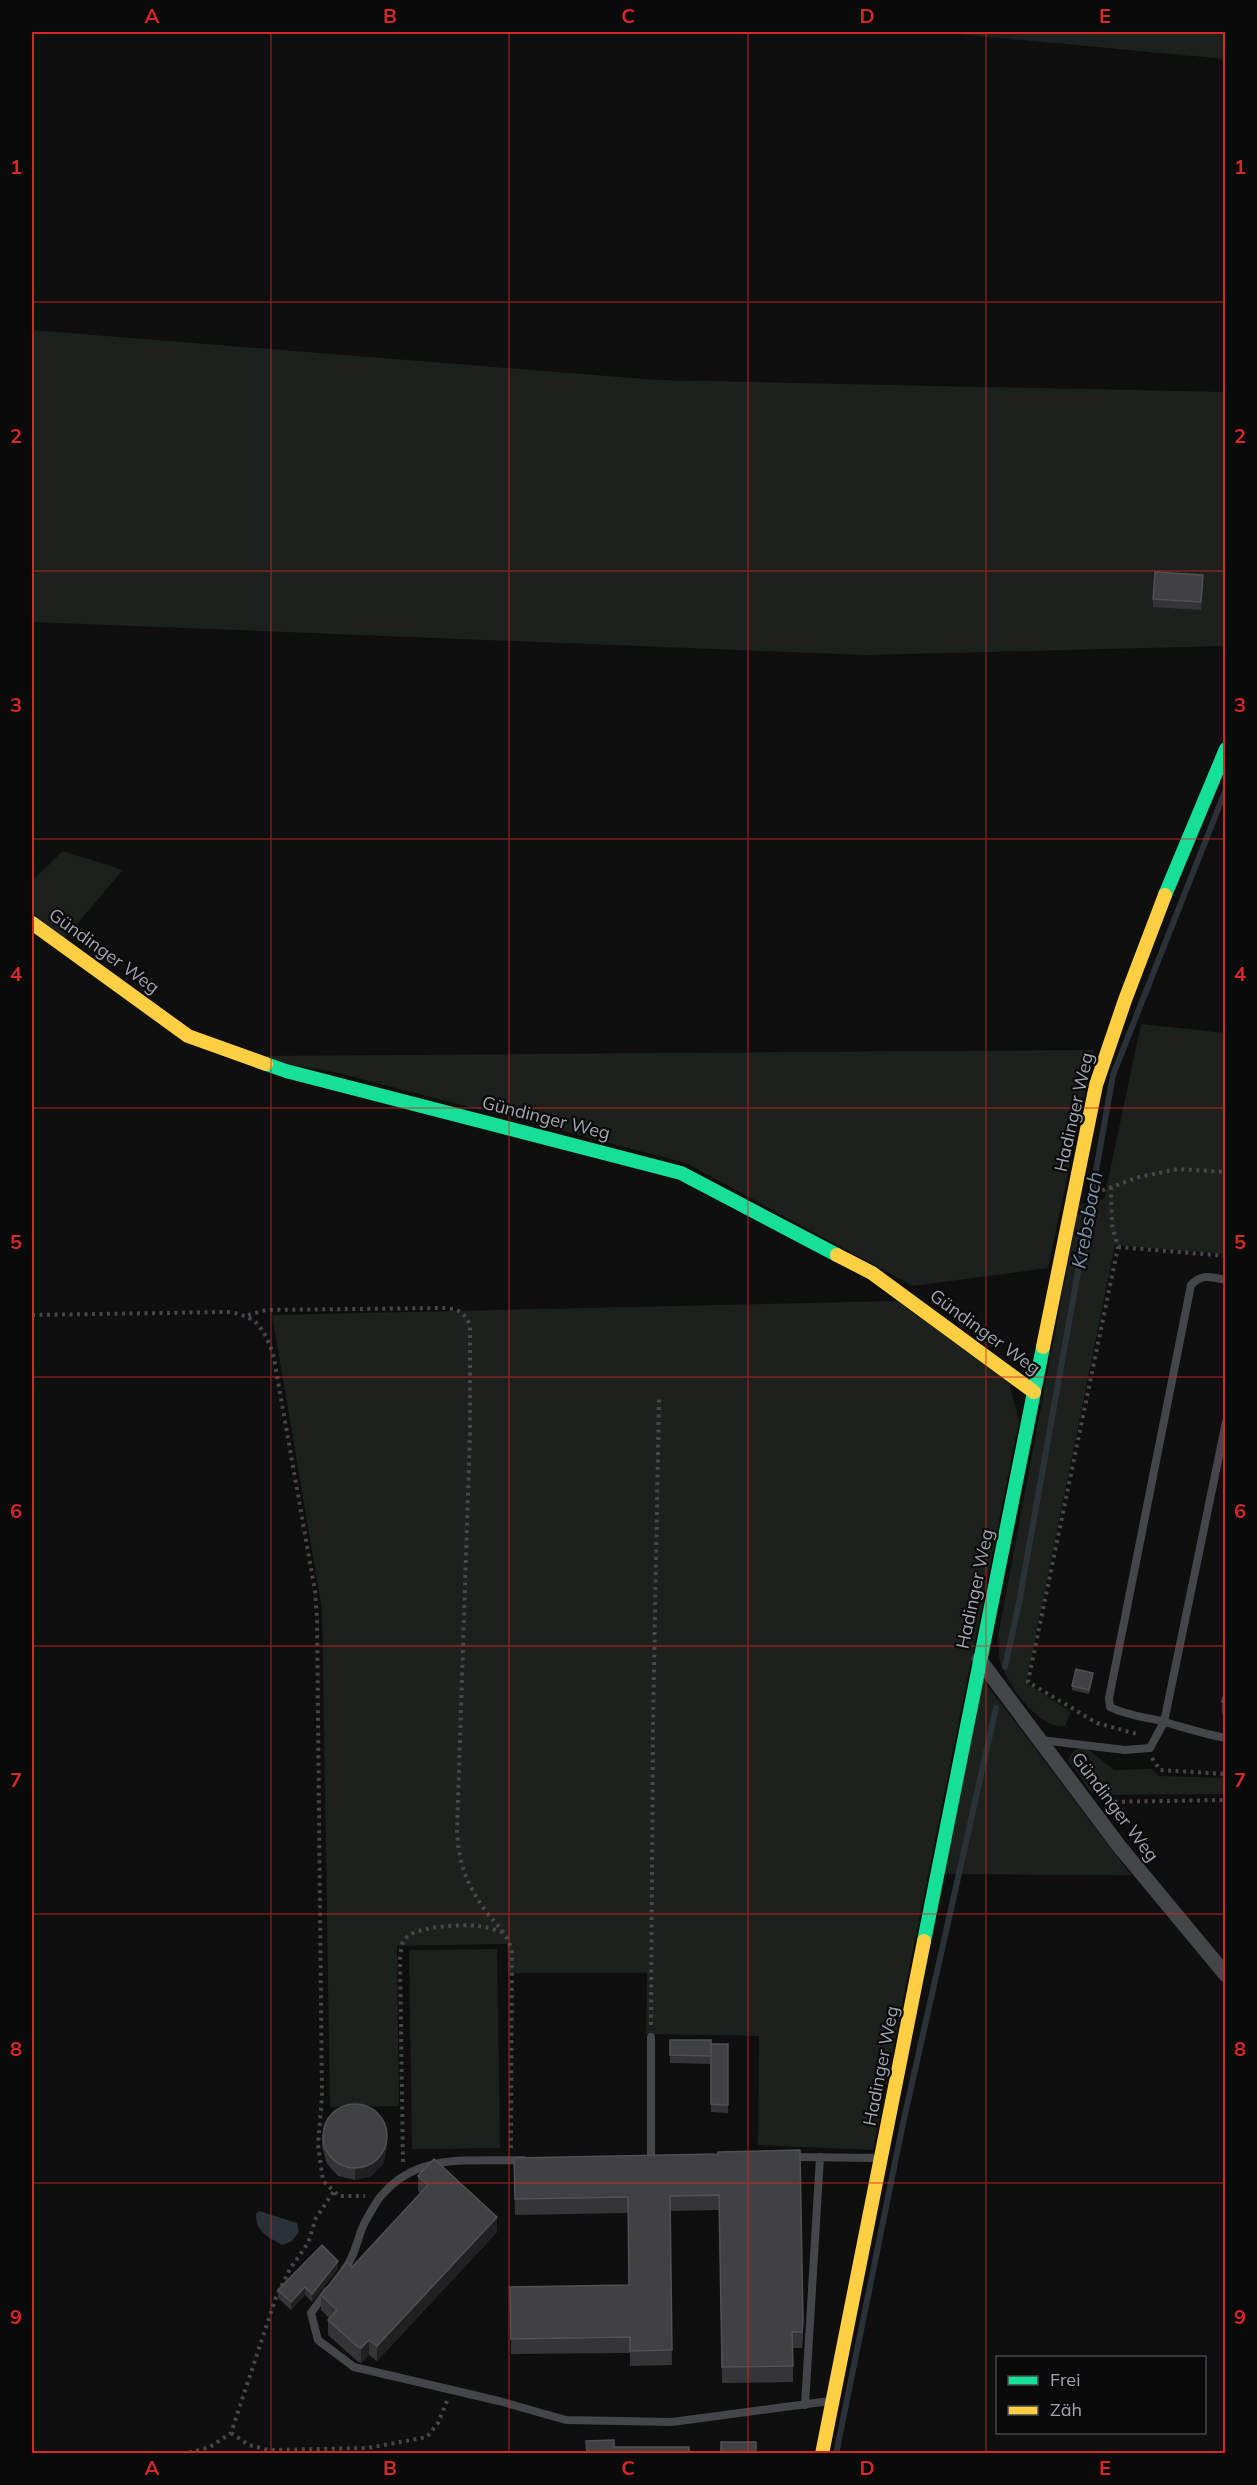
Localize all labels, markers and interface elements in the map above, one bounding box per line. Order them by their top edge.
text: A [145,3,160,28]
text: B [383,3,397,28]
text: C [621,3,635,28]
text: D [859,3,875,28]
text: E [1099,3,1111,28]
text: 1 [10,154,22,179]
text: 1 [1234,154,1246,179]
text: 2 [10,423,22,448]
text: 2 [1234,423,1246,448]
text: 3 [10,692,22,717]
text: 3 [1234,692,1246,717]
street label: Gündinger Weg [44,903,164,998]
text: 4 [10,961,22,986]
text: 4 [1234,961,1246,986]
street label: Hadinger Weg [1049,1050,1098,1174]
street label: Gündinger Weg [480,1090,613,1145]
water label: Krebsbach [1066,1169,1107,1270]
text: 5 [10,1229,22,1254]
text: 5 [1234,1229,1246,1254]
street label: Gündinger Weg [925,1284,1045,1379]
text: 6 [10,1498,22,1523]
text: 6 [1234,1498,1246,1523]
street label: Hadinger Weg [951,1527,998,1651]
street label: Gündinger Weg [1067,1747,1164,1866]
text: 7 [10,1767,22,1792]
text: 7 [1234,1767,1246,1792]
street label: Hadinger Weg [858,2004,903,2128]
text: 8 [10,2036,22,2061]
text: 8 [1234,2036,1246,2061]
text: 9 [10,2304,22,2329]
text: 9 [1234,2304,1246,2329]
legend [996,2356,1206,2434]
text: Frei [1050,2368,1080,2391]
text: Zäh [1050,2398,1082,2421]
text: A [145,2455,160,2480]
text: B [383,2455,397,2480]
text: C [621,2455,635,2480]
text: D [859,2455,875,2480]
text: E [1099,2455,1111,2480]

